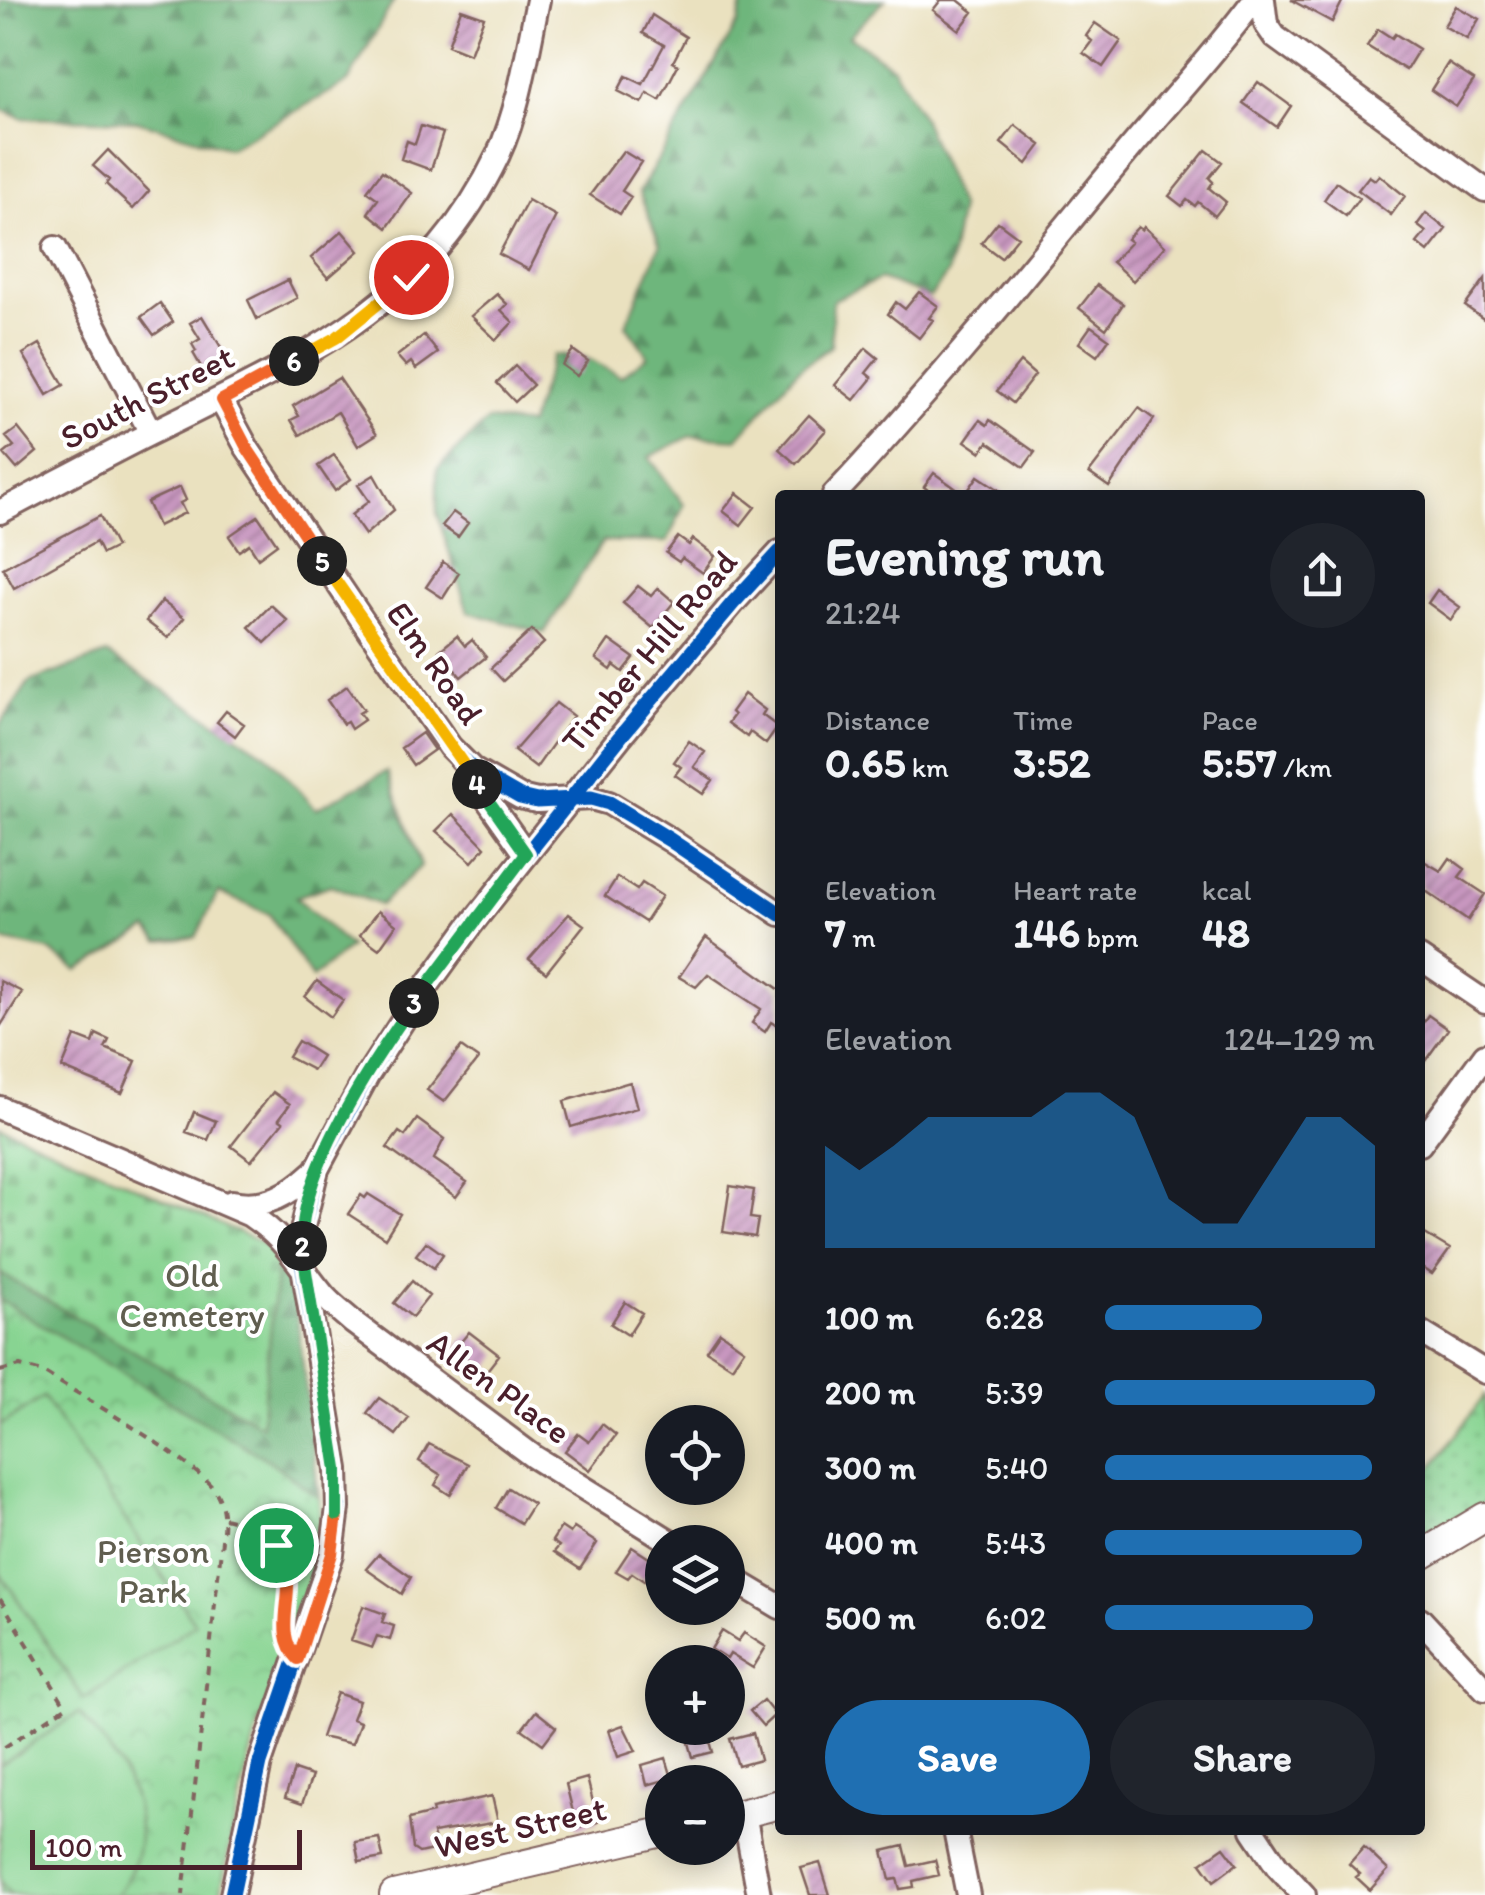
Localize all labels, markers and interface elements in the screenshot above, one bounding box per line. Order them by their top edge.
pin [369,235,454,320]
icon: check [384,250,439,305]
street label: South Street [53,335,241,459]
pin: 6 [269,336,319,386]
text: 6 [287,344,301,378]
text: Evening run [825,523,1104,589]
button: share [1270,523,1375,628]
pin: 5 [297,536,347,586]
street label: Timber Hill Road [552,541,746,761]
text: 5 [315,544,329,578]
street label: Elm Road [378,593,492,733]
text: 21:24 [825,594,901,632]
text: Distance [825,703,930,737]
text: Time [1013,703,1073,737]
text: Pace [1202,703,1258,737]
text: 0.65 [825,737,905,788]
text: 3:52 [1013,737,1091,788]
text: 5:57 [1202,737,1277,788]
text: km [905,750,949,784]
text: /km [1277,750,1332,784]
pin: 4 [452,759,502,809]
text: 4 [469,767,485,801]
text: Elevation [825,873,936,907]
text: Heart rate [1013,873,1137,907]
text: kcal [1202,873,1251,907]
text: 7 [825,907,846,958]
text: 146 [1013,907,1080,958]
text: 48 [1202,907,1250,958]
text: m [846,920,876,954]
text: bpm [1080,920,1139,954]
pin: 3 [389,978,439,1028]
text: 3 [406,986,422,1020]
text: Elevation [825,1020,952,1058]
text: 124–129 m [1224,1020,1375,1058]
pin: 2 [277,1221,327,1271]
text: 2 [295,1229,309,1263]
park label: Old Cemetery [119,1254,265,1336]
text: 100 m [825,1299,913,1337]
text: 6:28 [985,1299,1044,1337]
street label: Allen Place [419,1321,579,1453]
text: 200 m [825,1374,915,1412]
text: 5:39 [985,1374,1044,1412]
map controls [645,1405,745,1865]
button: locate [645,1405,745,1505]
text: 300 m [825,1449,916,1487]
text: 5:40 [985,1449,1049,1487]
pin [234,1503,319,1588]
icon: arrive [249,1518,304,1573]
text: 400 m [825,1524,918,1562]
text: 5:43 [985,1524,1046,1562]
button: layers [645,1525,745,1625]
park label: Pierson Park [97,1530,209,1612]
text: 500 m [825,1599,915,1637]
text: 6:02 [985,1599,1046,1637]
button: + [645,1645,745,1745]
button: Save [825,1700,1090,1815]
button: Share [1110,1700,1375,1815]
button: − [645,1765,745,1865]
street label: West Street [430,1787,610,1867]
scale bar [30,1825,302,1870]
text: 100 m [45,1830,122,1864]

